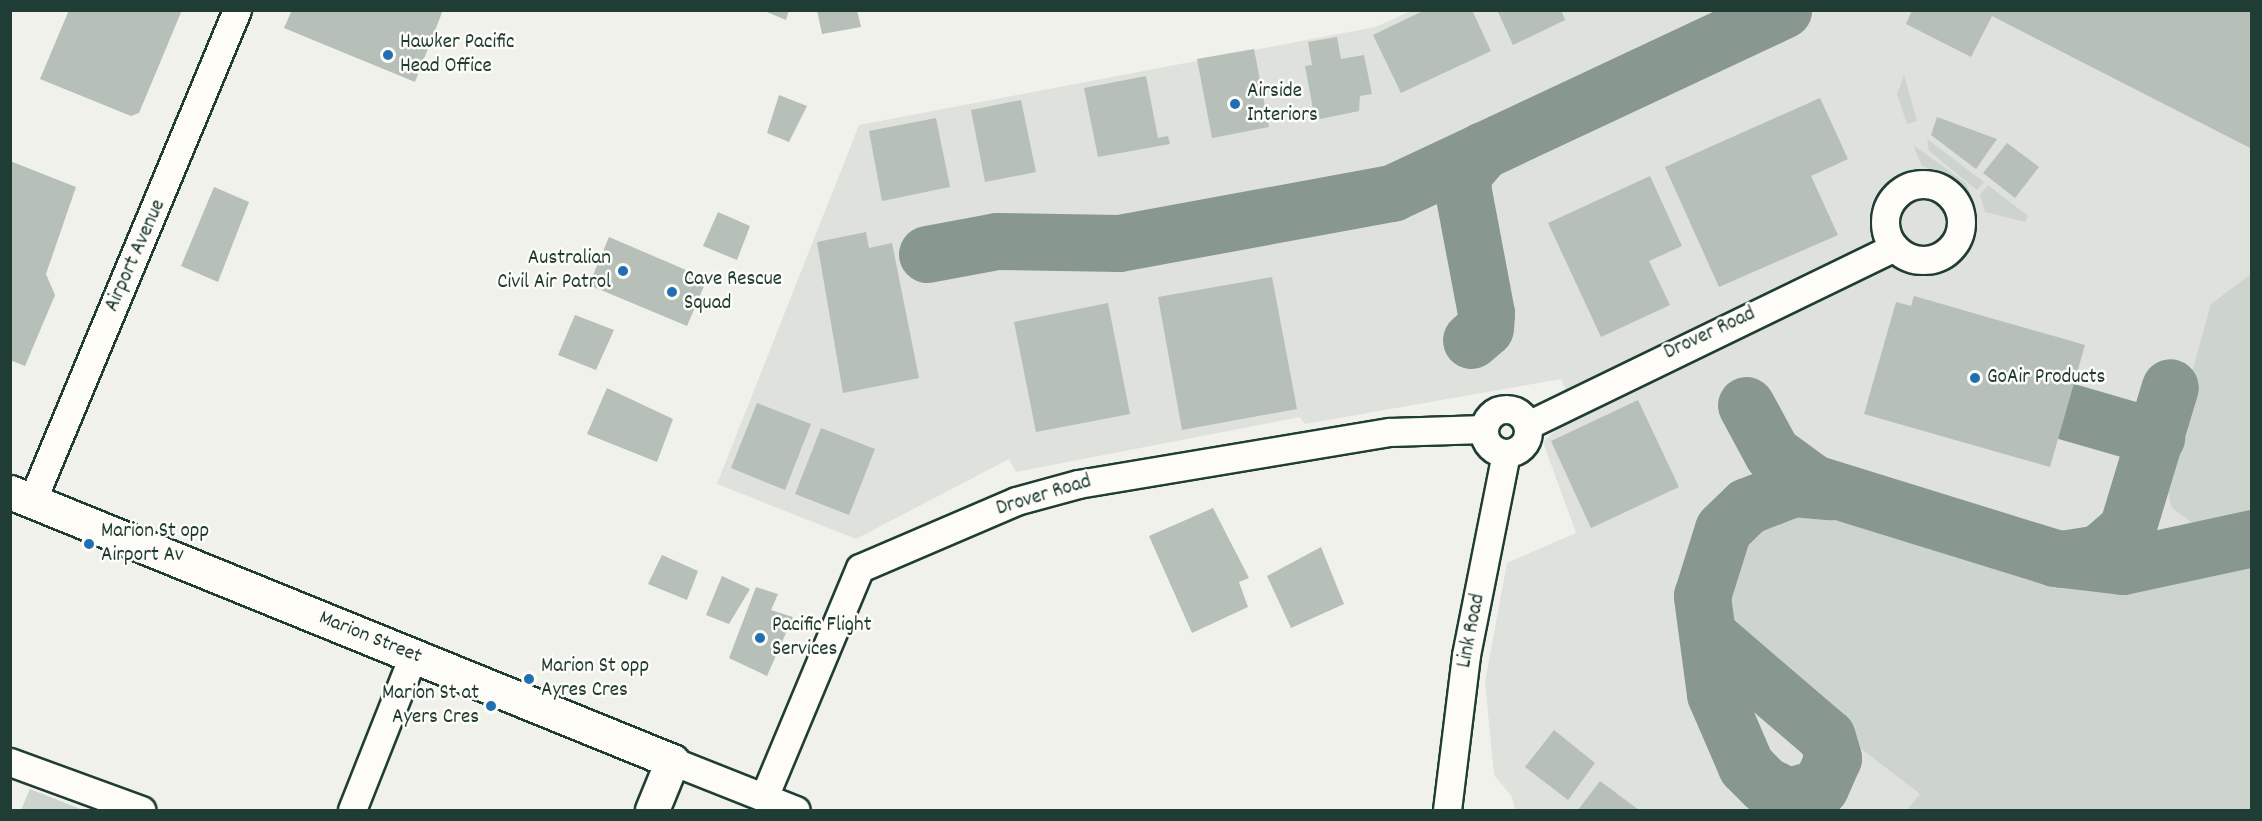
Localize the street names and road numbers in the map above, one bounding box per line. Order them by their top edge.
street label: Airport Avenue [100,196,172,316]
street label: Drover Road [1660,302,1760,366]
street label: Drover Road [994,470,1094,522]
street label: Link Road [1452,592,1492,670]
street label: Marion Street [315,606,425,670]

